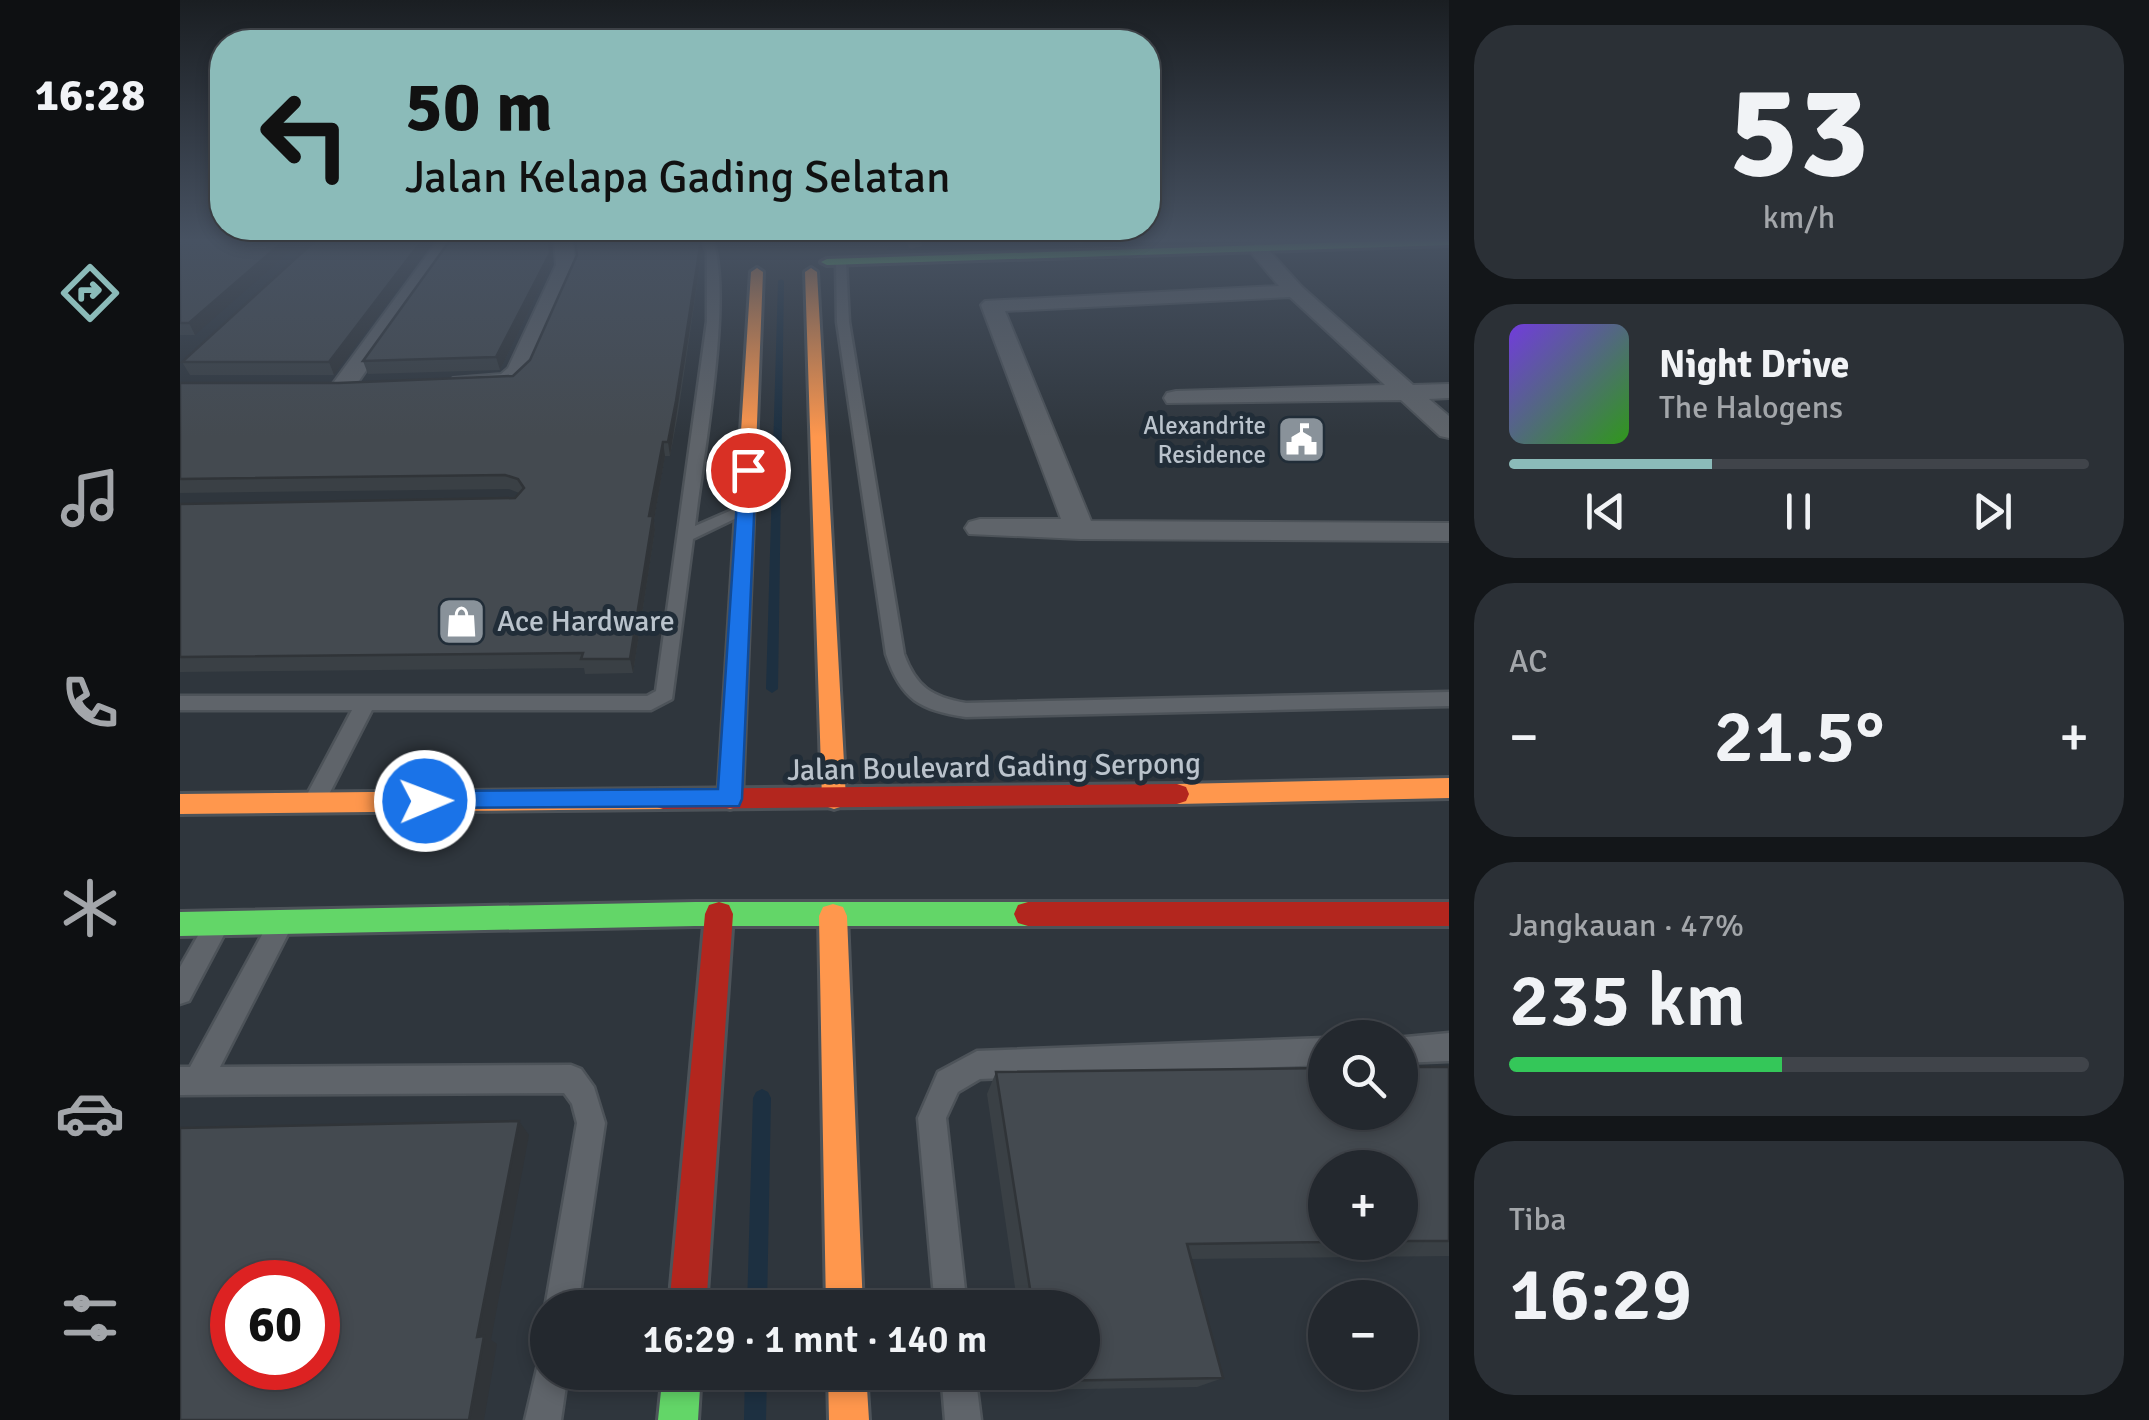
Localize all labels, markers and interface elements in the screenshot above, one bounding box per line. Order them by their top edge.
text: 53 [1729,53,1869,213]
text: 50 m [405,64,553,150]
text: 16:28 [35,68,145,123]
icon: left [240,70,370,200]
text: Jalan Kelapa Gading Selatan [405,150,951,205]
text: km/h [1763,198,1835,237]
icon: directions [55,258,125,328]
text: Night Drive [1659,341,1849,388]
text: The Halogens [1659,388,1843,427]
place label: Alexandrite Residence [1143,410,1266,470]
public building icon: Alexandrite Residence [1275,413,1327,465]
pin [706,428,791,513]
icon: arrive [721,443,776,498]
icon: music [55,463,125,533]
icon: previous [1578,484,1633,539]
icon: pause [1771,484,1826,539]
icon: next [1965,484,2020,539]
shop icon: Ace Hardware [436,595,488,647]
place label: Ace Hardware [497,603,675,640]
text: AC [1509,642,1547,681]
icon: phone [55,668,125,738]
text: 21.5° [1713,690,1885,783]
text: − [1509,703,1539,771]
text: + [2059,703,2089,771]
street label: Jalan Boulevard Gading Serpong [787,745,1201,789]
position arrow [373,749,477,853]
icon: climate [55,873,125,943]
text: Jangkauan · 47% [1509,906,1744,945]
text: 235 km [1509,954,1746,1047]
map controls [1308,1020,1418,1390]
button: search [1308,1020,1418,1130]
icon: car [55,1078,125,1148]
button: + [1308,1150,1418,1260]
text: Tiba [1509,1200,1567,1239]
text: 16:29 [1509,1248,1692,1341]
speed limit sign: 60 [210,1260,340,1390]
button: − [1308,1280,1418,1390]
icon: filters [55,1283,125,1353]
text: 16:29 · 1 mnt · 140 m [643,1316,987,1363]

